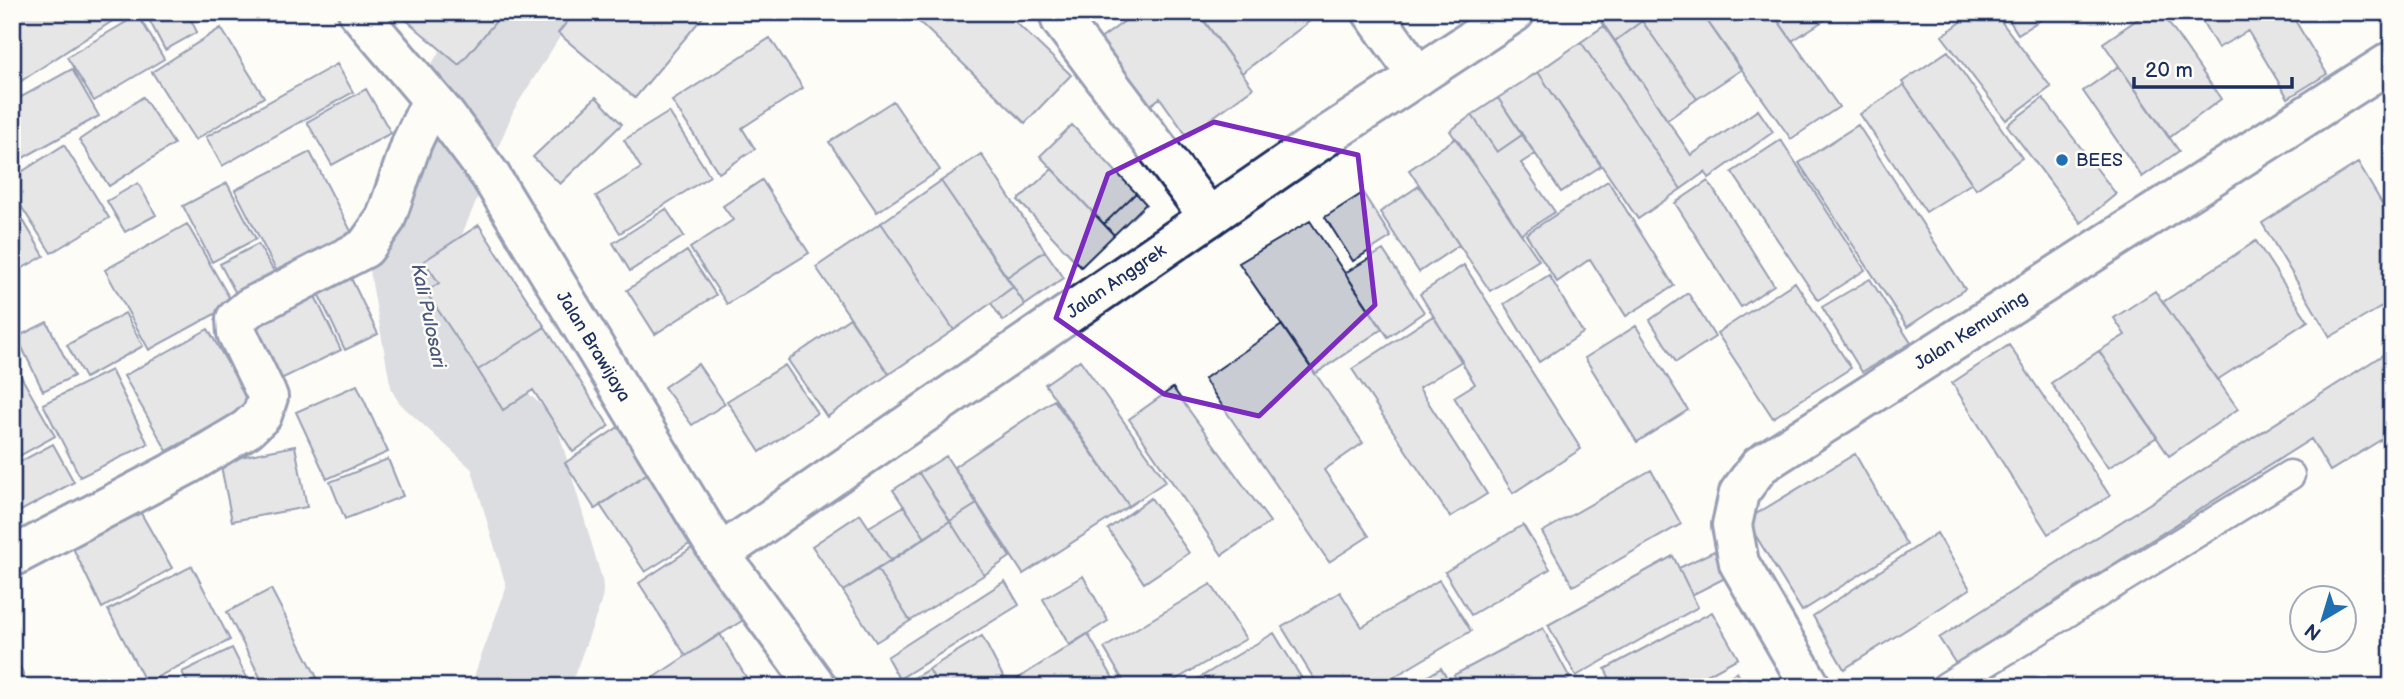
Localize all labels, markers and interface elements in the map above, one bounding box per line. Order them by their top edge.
scale bar [2134,46,2292,90]
text: 20 m [2145,58,2193,83]
place label: BEES [2076,150,2123,171]
marker: BEES [2054,152,2070,168]
street label: Jalan Anggrek [1062,239,1170,323]
water label: Kali Pulosari [406,262,450,371]
street label: Jalan Kemuning [1910,286,2031,374]
street label: Jalan Brawijaya [552,287,635,405]
north arrow [2288,584,2358,654]
text: N [2301,618,2326,645]

